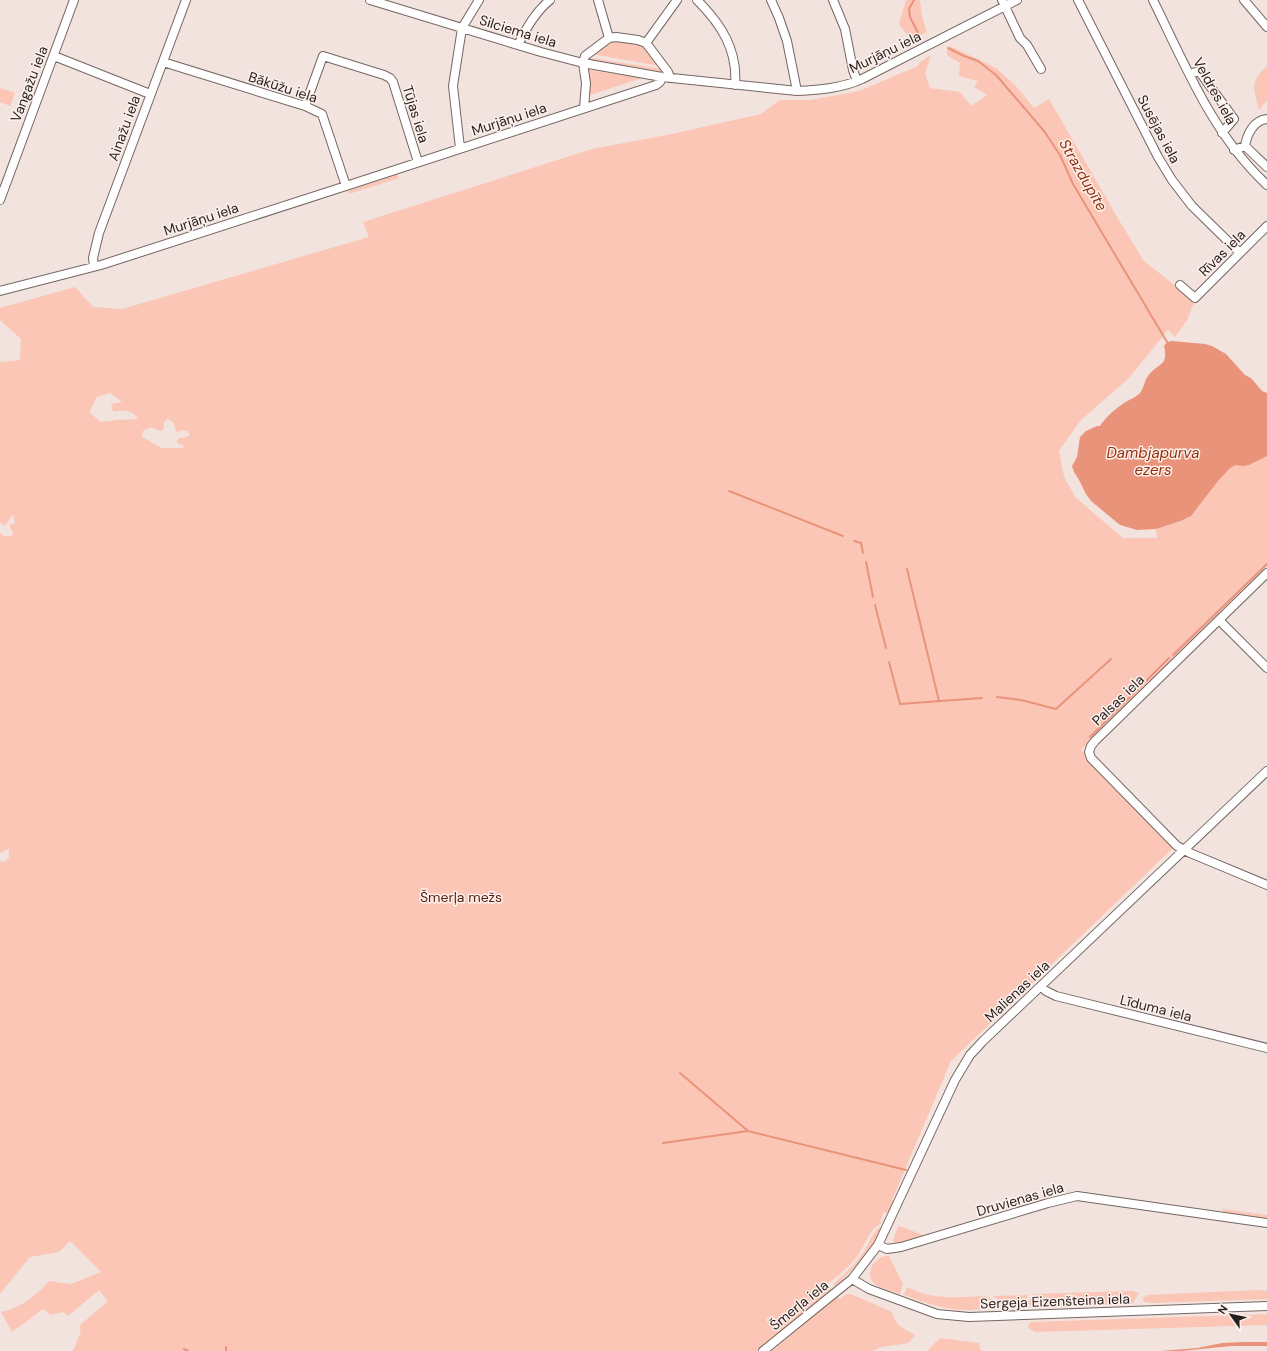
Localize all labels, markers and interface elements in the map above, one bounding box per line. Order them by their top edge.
street label: Silciema iela [477,11,559,51]
street label: Murjāņu iela [846,27,924,77]
street label: Vangažu iela [6,43,52,125]
street label: Veldres iela [1189,54,1241,128]
street label: Bākūžu iela [246,67,320,107]
street label: Tūjas iela [399,83,433,145]
street label: Susējas iela [1133,92,1185,166]
street label: Ainažu iela [104,93,144,163]
street label: Murjāņu iela [469,98,549,140]
water label: Strazdupīte [1054,135,1112,215]
street label: Murjāņu iela [161,198,241,240]
street label: Rīvas iela [1195,226,1249,280]
water label: Dambjapurva ezers [1106,443,1200,480]
street label: Palsas iela [1088,671,1148,729]
park label: Šmerļa mežs [420,888,502,906]
street label: Malienas iela [981,956,1053,1026]
street label: Līduma iela [1118,990,1194,1026]
street label: Druvienas iela [974,1178,1066,1220]
street label: Šmerļa iela [766,1276,832,1334]
street label: Sergeja Eizenšteina iela [980,1289,1130,1313]
north arrow [1211,1295,1251,1335]
text: N [1215,1302,1231,1317]

